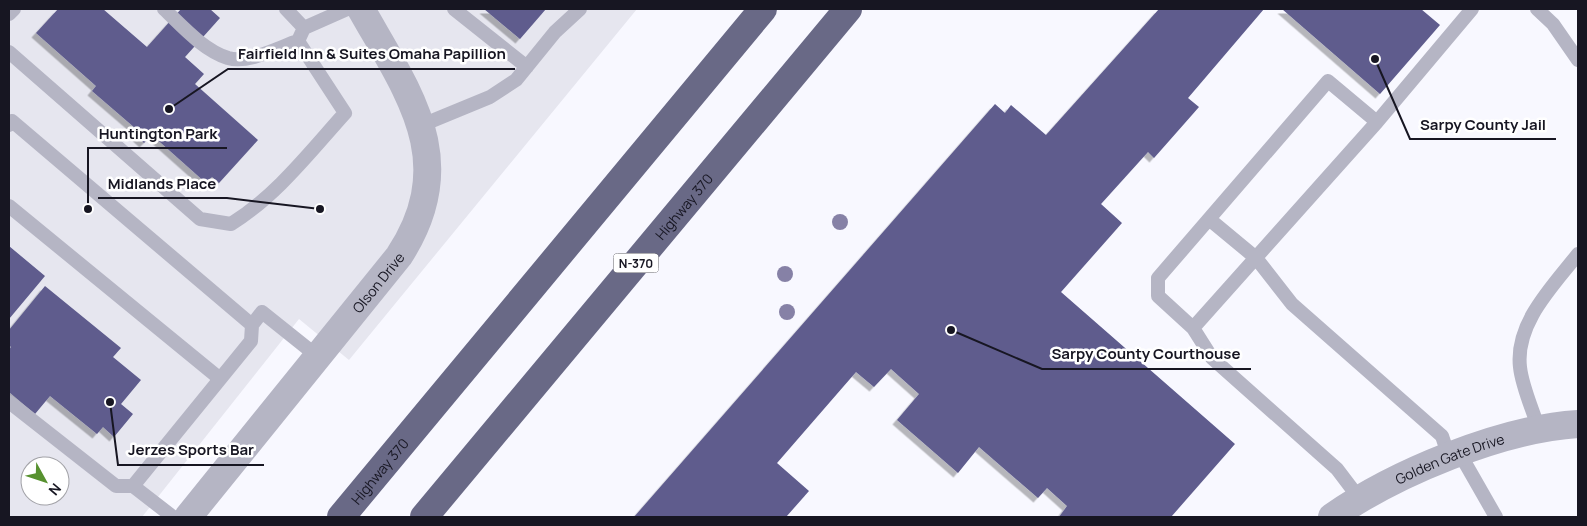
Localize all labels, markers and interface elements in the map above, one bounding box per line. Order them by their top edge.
callout: Fairfield Inn & Suites Omaha Papillion [228,39,515,69]
text: Fairfield Inn & Suites Omaha Papillion [238,43,506,64]
callout: Sarpy County Jail [1410,109,1556,139]
text: Sarpy County Jail [1420,114,1546,135]
callout: Huntington Park [88,118,227,148]
text: Huntington Park [99,123,218,144]
callout: Midlands Place [98,168,227,198]
street label: Highway 370 [650,169,717,243]
text: Midlands Place [108,173,216,194]
street label: Olson Drive [348,248,408,316]
road number: N-370 [614,254,658,272]
callout: Sarpy County Courthouse [1042,339,1251,369]
text: Sarpy County Courthouse [1052,343,1241,364]
street label: Golden Gate Drive [1392,429,1506,488]
street label: Highway 370 [346,434,412,508]
callout: Jerzes Sports Bar [118,435,264,465]
text: Jerzes Sports Bar [128,439,254,460]
north arrow [20,456,70,506]
text: N [45,480,66,500]

